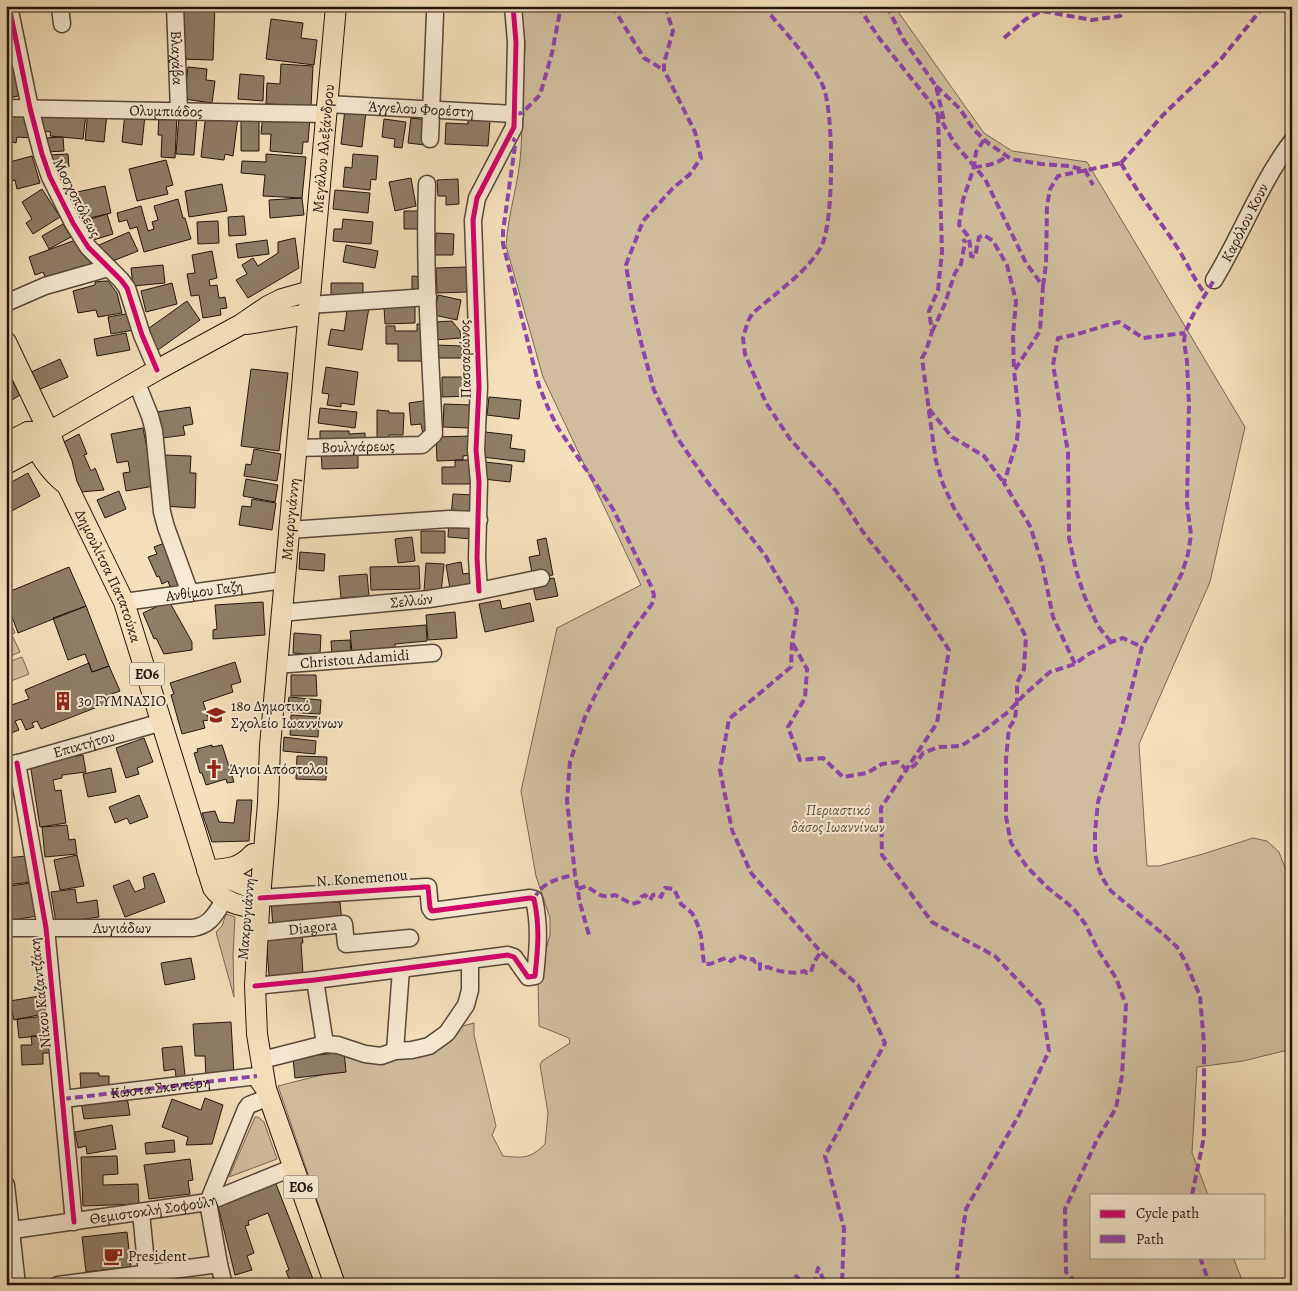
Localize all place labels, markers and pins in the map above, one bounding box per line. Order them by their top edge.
building icon: 3ο ΓΥΜΝΑΣΙΟ [52,690,74,712]
place label: 3ο ΓΥΜΝΑΣΙΟ [78,691,166,711]
place label: 18ο Δημοτικό Σχολείο Ιωαννίνων [231,696,343,733]
school or university icon: 18ο Δημοτικό Σχολείο Ιωαννίνων [205,704,227,726]
church icon: Άγιοι Απόστολοι [203,758,225,780]
place label: Άγιοι Απόστολοι [229,759,328,779]
cafe icon: President [102,1245,124,1267]
place label: President [128,1246,187,1266]

